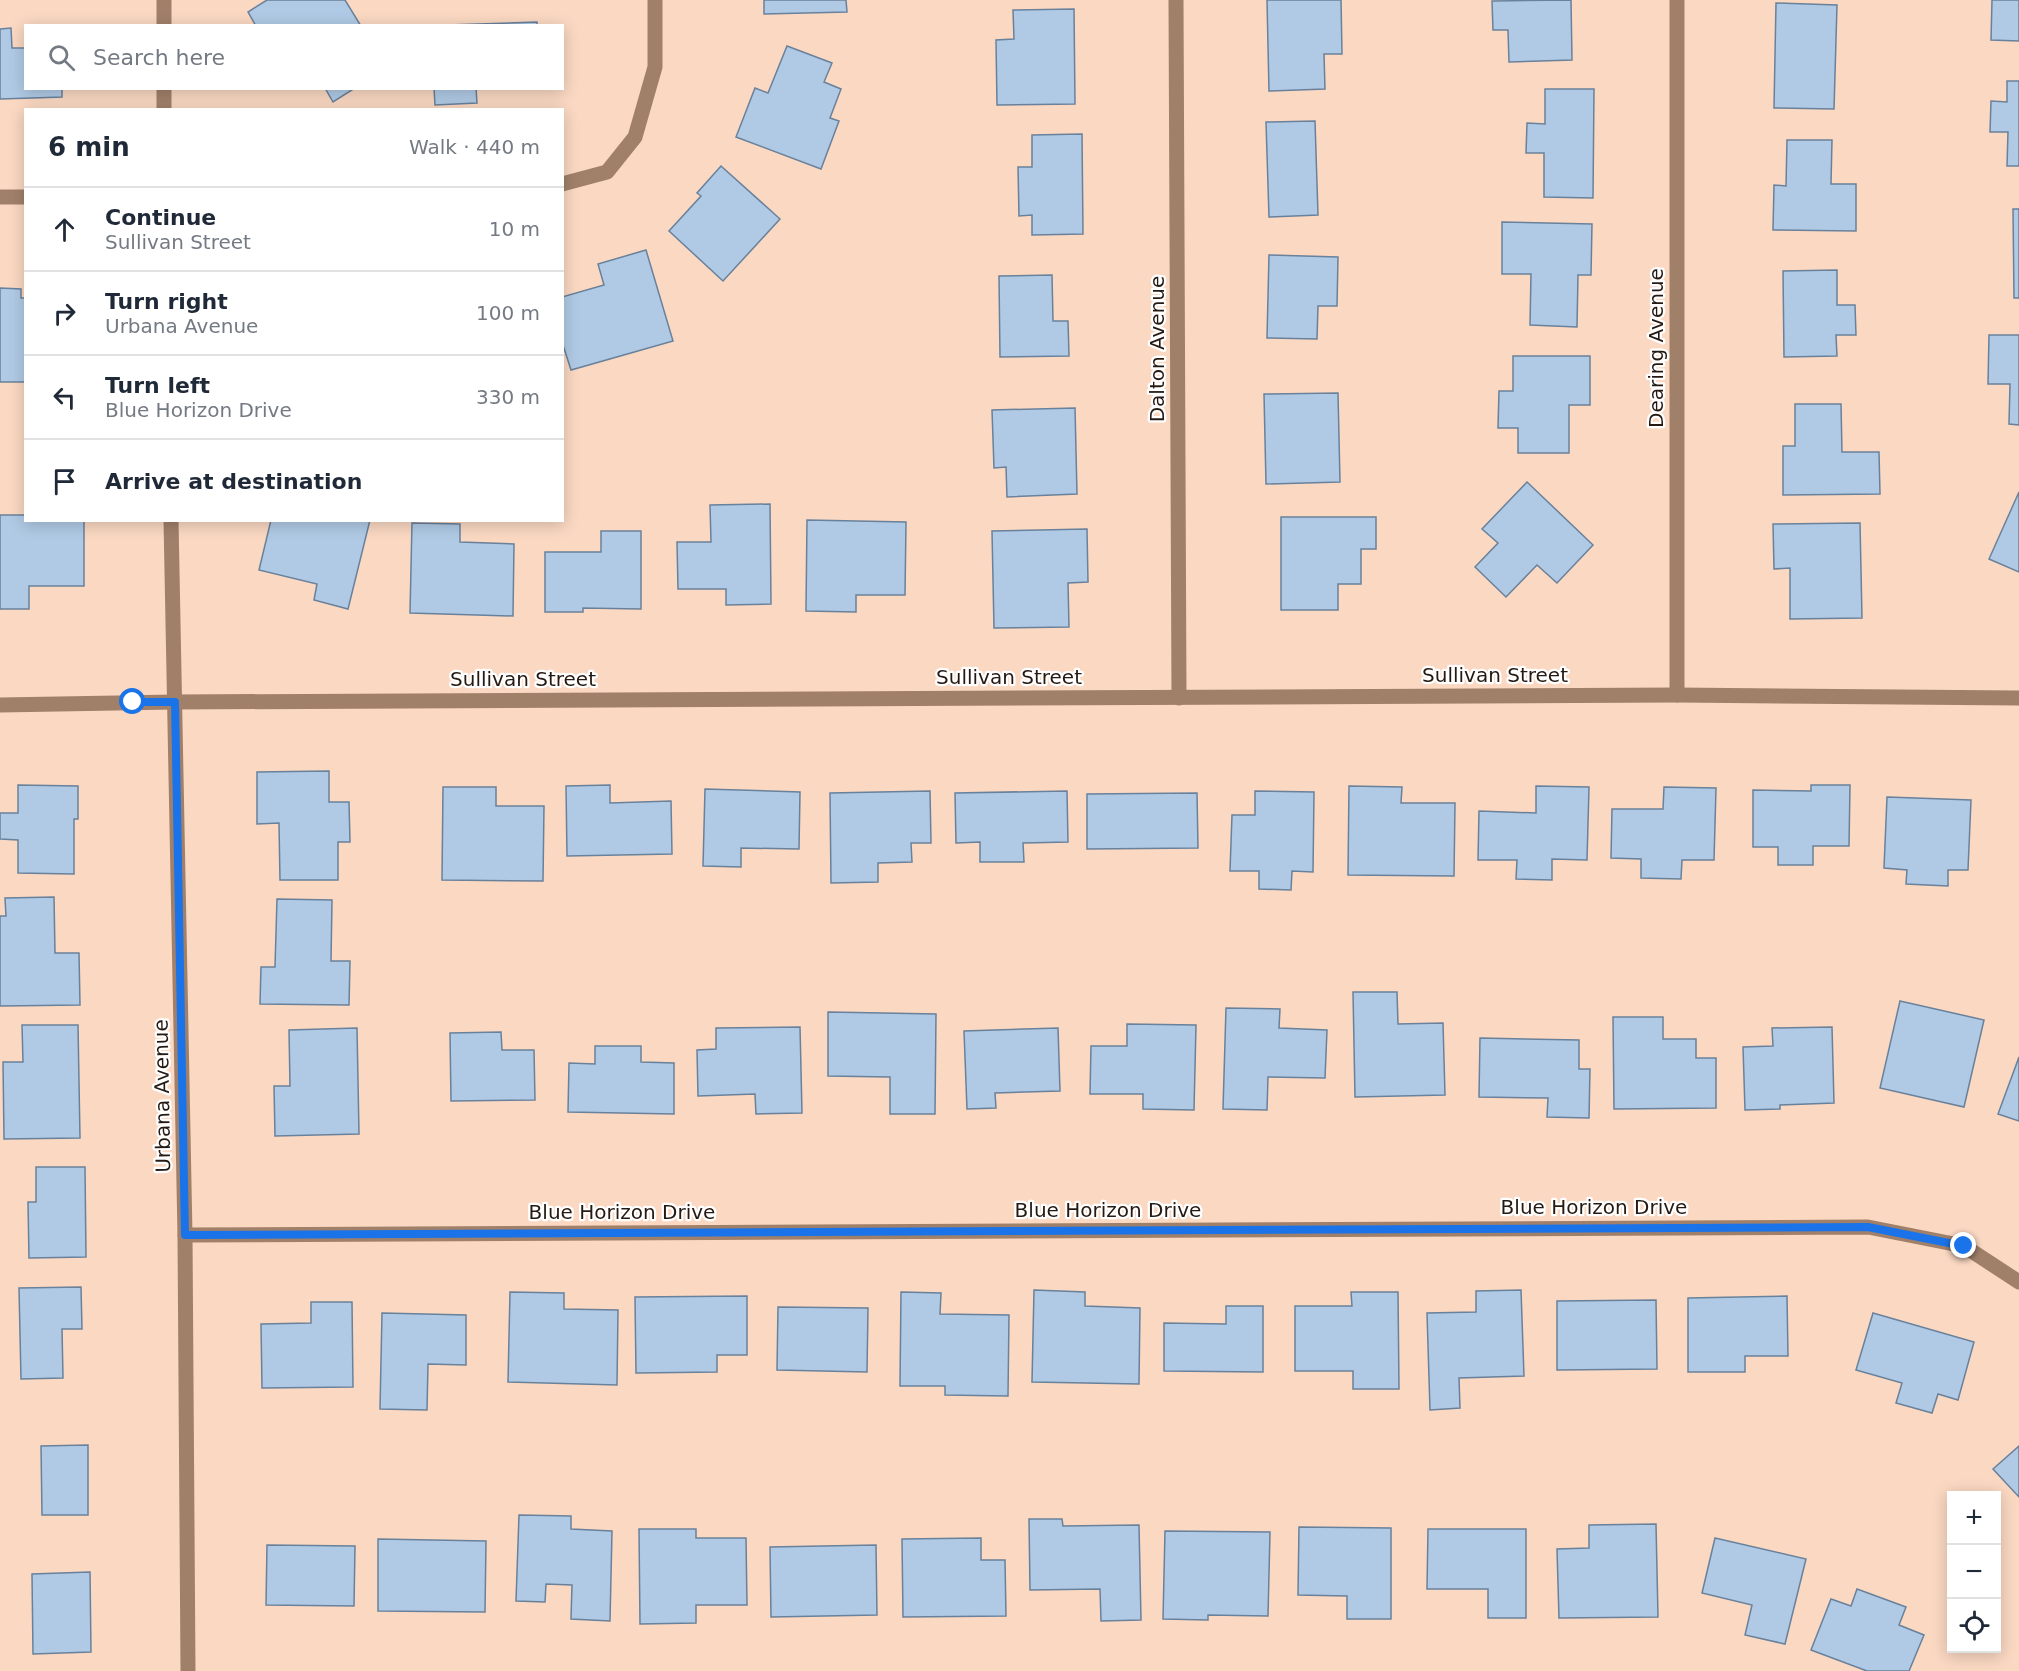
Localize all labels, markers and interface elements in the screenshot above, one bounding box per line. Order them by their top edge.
search box [24,24,564,90]
icon: search [45,41,78,74]
text: Search here [93,45,225,70]
text: 6 min [48,132,130,162]
text: Walk · 440 m [409,135,540,159]
text: Continue [105,205,216,230]
icon: ahead [48,213,81,246]
text: 10 m [489,217,540,241]
text: Sullivan Street [105,230,251,254]
street label: Dearing Avenue [1644,268,1668,428]
street label: Dalton Avenue [1145,276,1169,422]
text: Turn right [105,289,228,314]
icon: right [48,297,81,330]
text: 100 m [476,301,540,325]
text: Urbana Avenue [105,314,258,338]
text: Turn left [105,373,210,398]
icon: left [48,381,81,414]
text: 330 m [476,385,540,409]
text: Blue Horizon Drive [105,398,292,422]
icon: arrive [48,465,81,498]
text: Arrive at destination [105,469,362,494]
street label: Sullivan Street [1422,663,1568,687]
street label: Sullivan Street [936,665,1082,689]
street label: Sullivan Street [450,667,596,691]
route start [119,688,145,714]
street label: Urbana Avenue [149,1019,175,1173]
street label: Blue Horizon Drive [1501,1195,1687,1219]
street label: Blue Horizon Drive [1015,1198,1201,1222]
street label: Blue Horizon Drive [529,1200,715,1224]
route end [1950,1232,1976,1258]
map controls [1947,1491,2001,1653]
button: + [1947,1491,2001,1545]
button: − [1947,1545,2001,1599]
button: locate [1947,1599,2001,1653]

